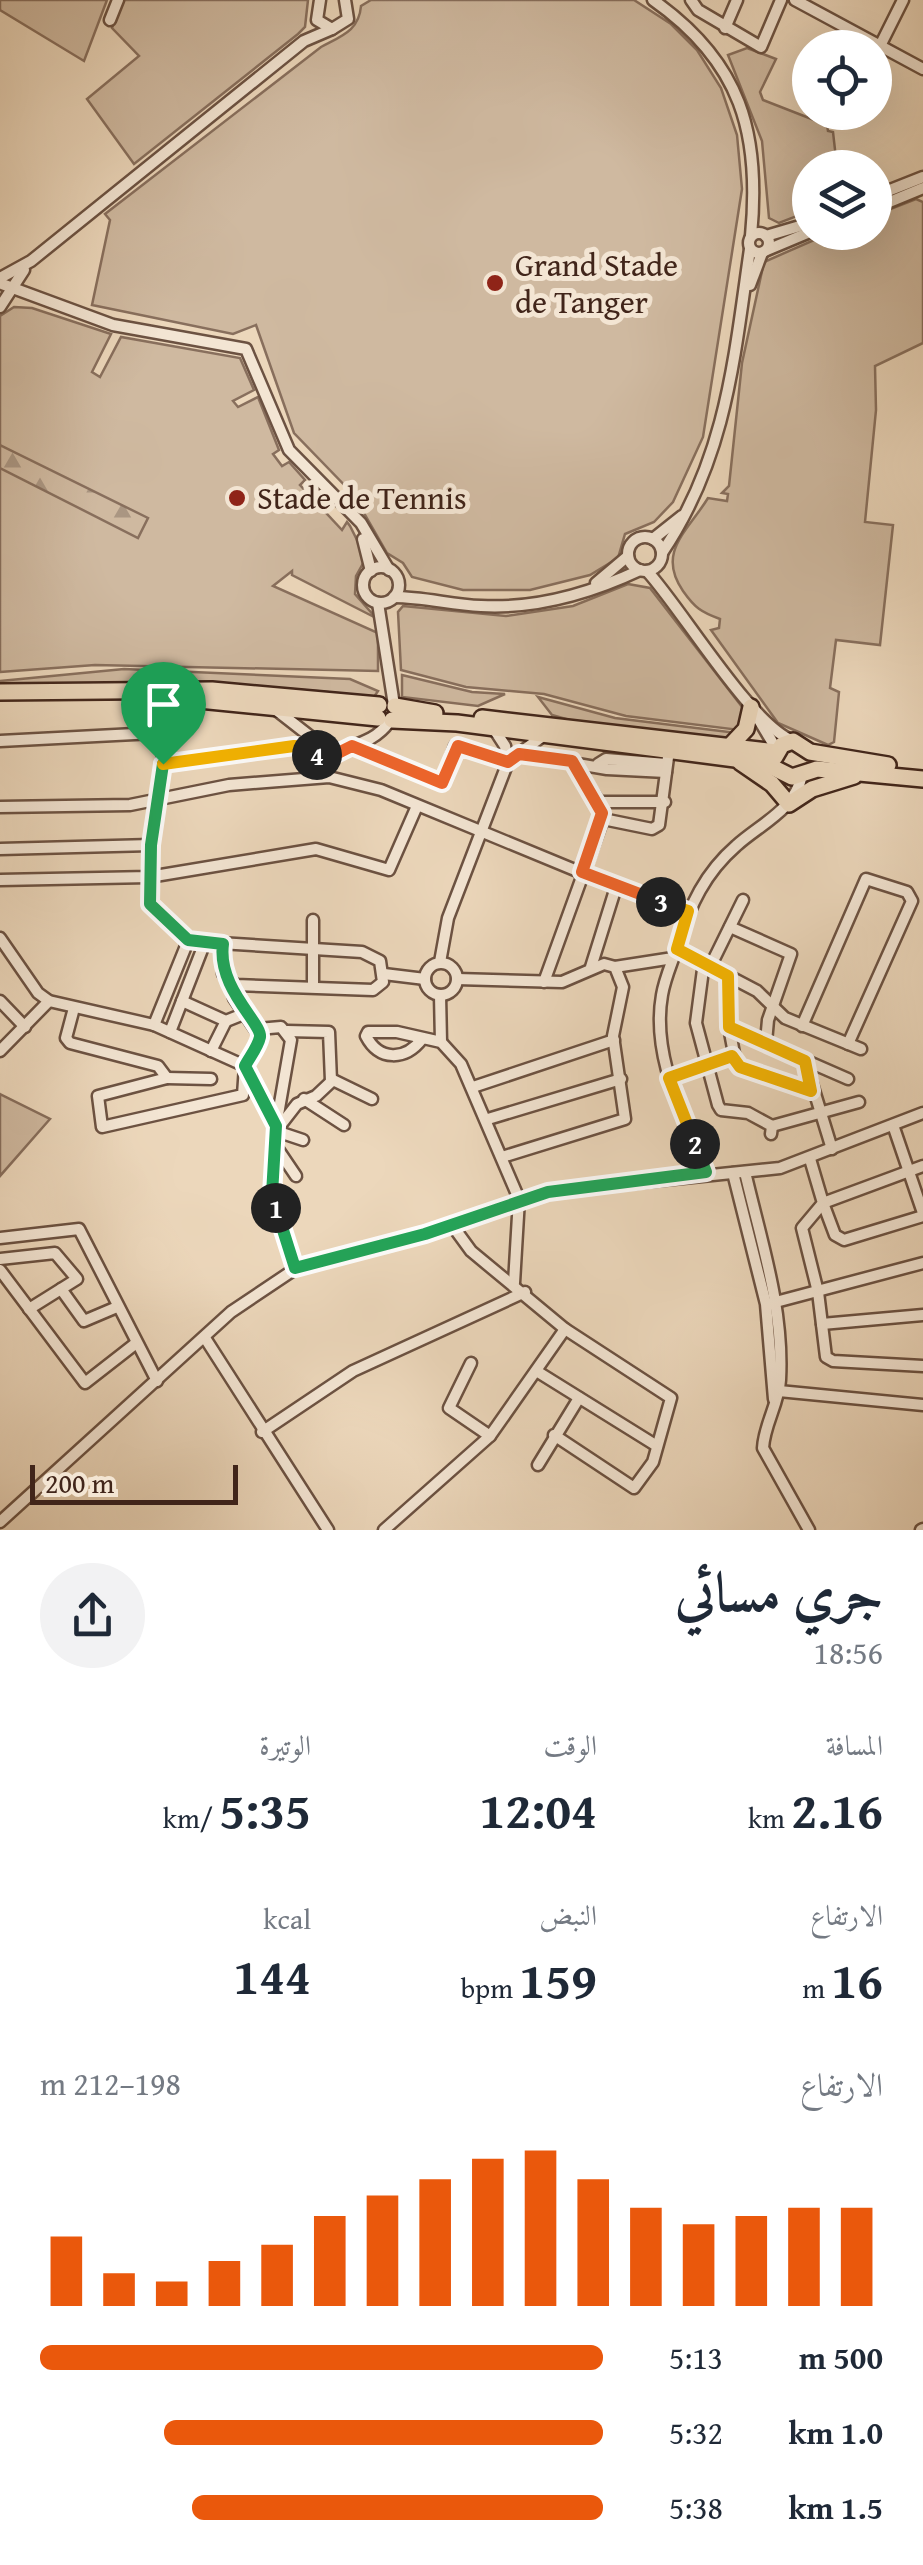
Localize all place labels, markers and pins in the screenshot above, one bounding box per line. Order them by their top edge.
place label: Grand Stade de Tanger [515,241,678,325]
marker: Grand Stade de Tanger [484,272,506,294]
place label: Stade de Tennis [257,474,467,521]
marker: Stade de Tennis [226,487,248,509]
pin [121,662,206,765]
pin: 4 [292,730,342,780]
pin: 3 [636,877,686,927]
pin: 2 [670,1119,720,1169]
pin: 1 [251,1183,301,1233]

